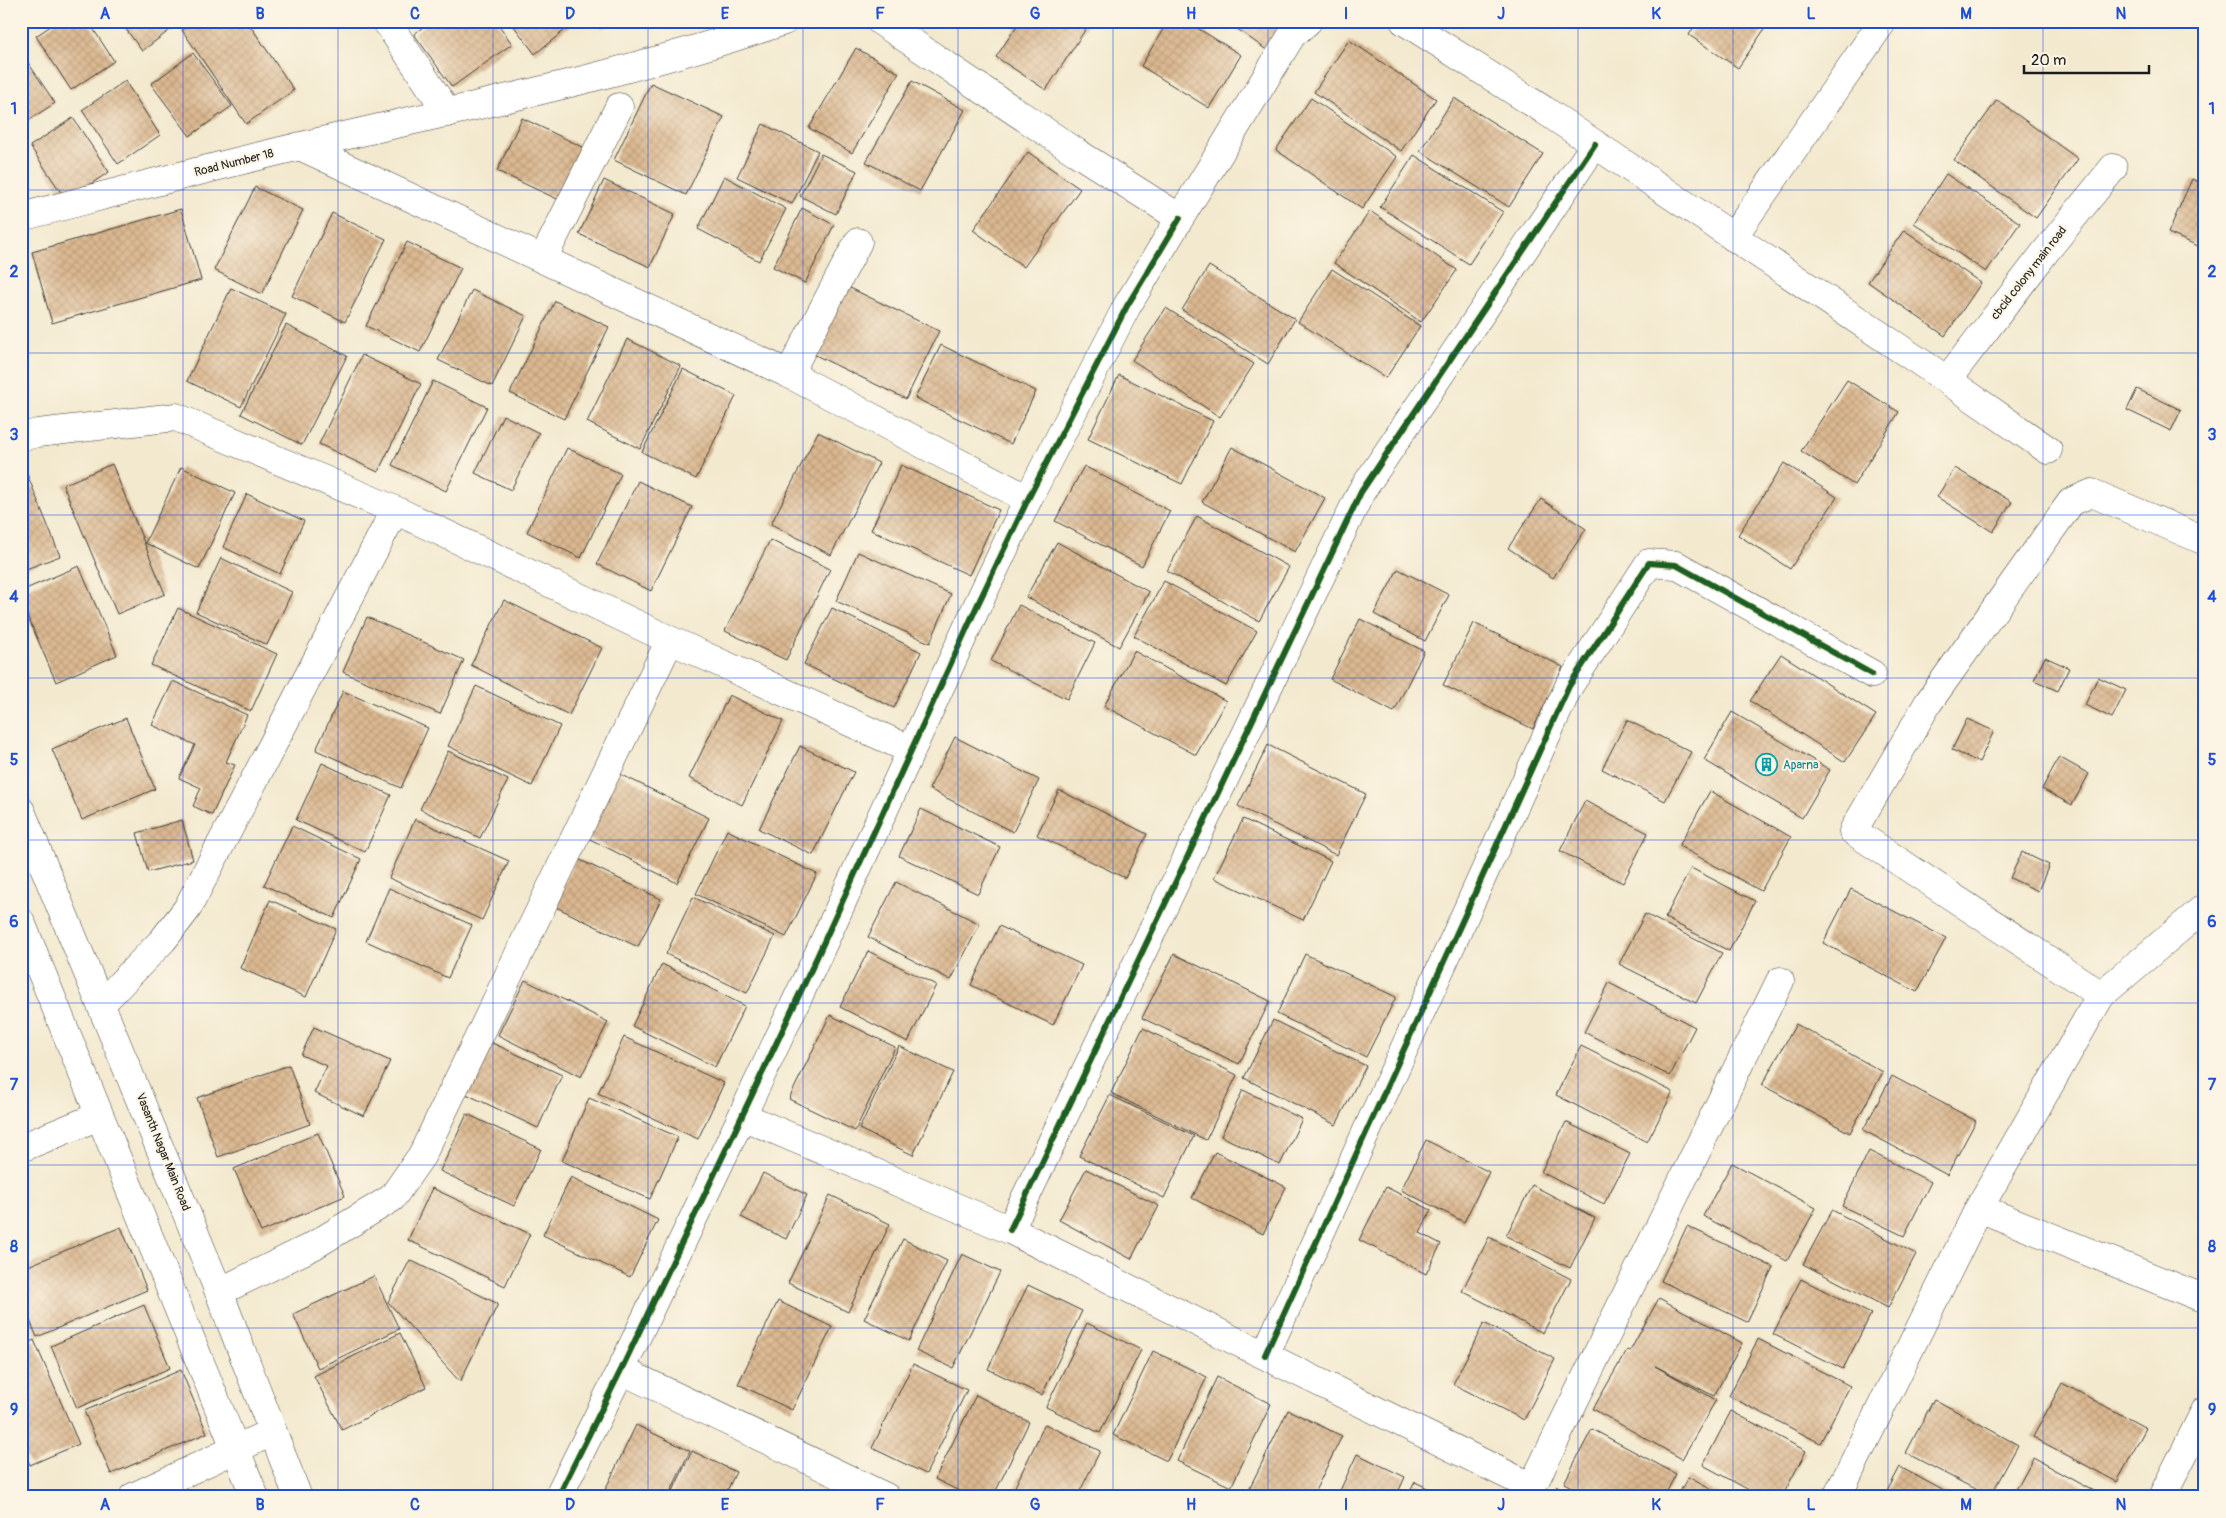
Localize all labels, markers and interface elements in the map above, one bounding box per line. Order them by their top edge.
text: A [100,4,111,24]
text: B [255,4,265,24]
text: C [410,4,420,24]
text: D [565,4,575,24]
text: E [721,4,730,24]
text: F [875,4,885,24]
text: G [1030,4,1041,24]
text: H [1186,4,1196,24]
text: I [1344,4,1348,24]
text: J [1497,4,1505,24]
text: K [1651,4,1661,24]
text: L [1806,4,1816,24]
text: M [1960,4,1972,24]
text: N [2116,4,2127,24]
scale bar [2024,42,2148,74]
text: 20 m [2031,51,2066,70]
text: 1 [11,99,17,119]
text: 1 [2209,99,2215,119]
street label: Road Number 18 [193,146,275,180]
street label: cbcid colony main road [1988,223,2070,323]
text: 2 [10,262,19,282]
text: 2 [2208,262,2217,282]
text: 3 [10,425,19,445]
text: 3 [2208,425,2217,445]
text: 4 [9,587,19,607]
text: 4 [2207,587,2217,607]
text: 5 [10,750,19,770]
text: 5 [2208,750,2217,770]
building icon: Aparna [1755,753,1779,777]
place label: Aparna [1783,758,1819,773]
text: 6 [9,912,19,932]
text: 6 [2207,912,2217,932]
text: 7 [10,1075,19,1095]
text: 7 [2208,1075,2217,1095]
street label: Vasanth Nagar Main Road [132,1091,194,1213]
text: 8 [10,1237,18,1257]
text: 8 [2208,1237,2216,1257]
text: 9 [10,1400,18,1420]
text: 9 [2208,1400,2216,1420]
text: A [100,1495,111,1515]
text: B [255,1495,265,1515]
text: C [410,1495,420,1515]
text: D [565,1495,575,1515]
text: E [721,1495,730,1515]
text: F [875,1495,885,1515]
text: G [1030,1495,1041,1515]
text: H [1186,1495,1196,1515]
text: I [1344,1495,1348,1515]
text: J [1497,1495,1505,1515]
text: K [1651,1495,1661,1515]
text: L [1806,1495,1816,1515]
text: M [1960,1495,1972,1515]
text: N [2116,1495,2127,1515]

